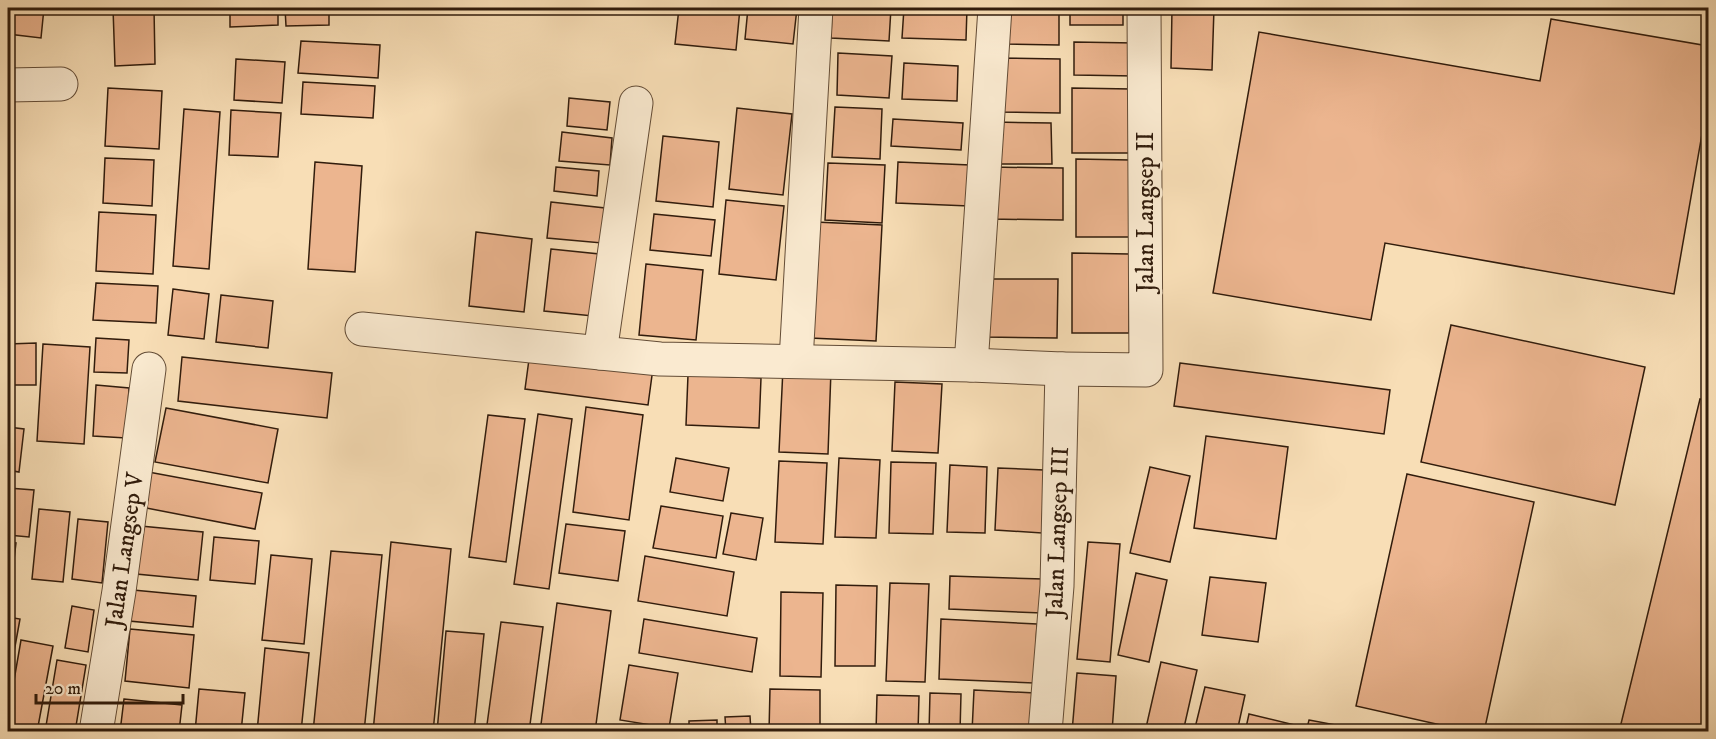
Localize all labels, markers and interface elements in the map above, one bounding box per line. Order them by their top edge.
street label: Jalan Langsep II [1131,131,1161,295]
street label: Jalan Langsep III [1040,446,1076,620]
street label: Jalan Langsep V [99,470,151,632]
scale bar [36,667,183,705]
text: 20 m [45,678,81,700]

